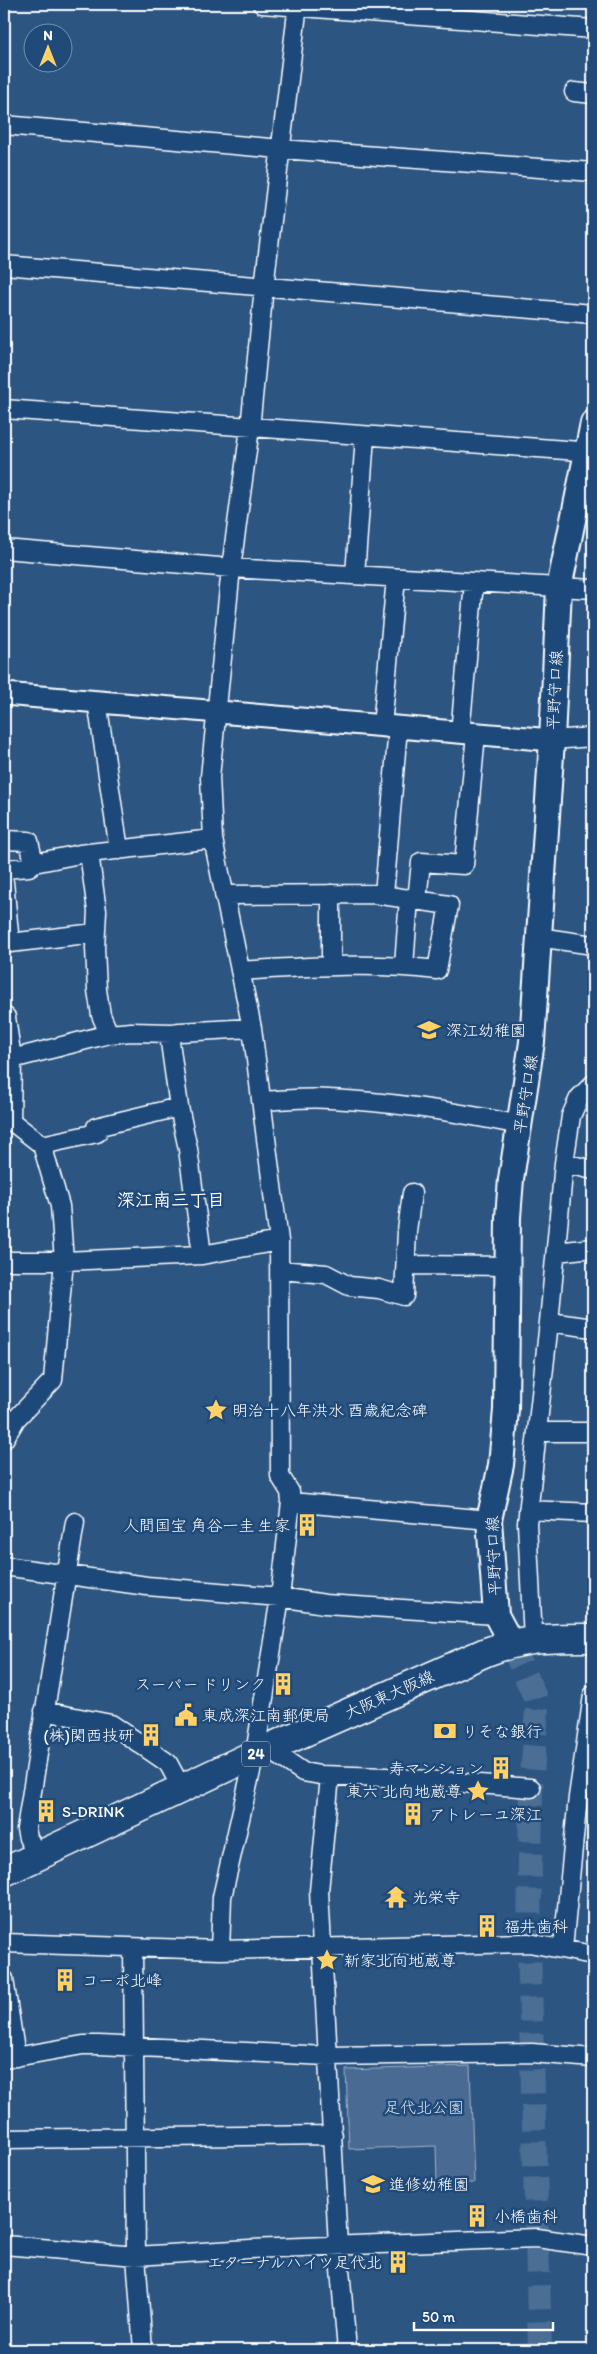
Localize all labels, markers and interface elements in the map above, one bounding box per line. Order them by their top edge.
north arrow [22,22,72,72]
text: N [43,27,53,44]
street label: 平野守口線 [543,650,566,730]
school or university icon: 深江幼稚園 [416,1017,442,1043]
place label: 深江幼稚園 [446,1021,526,1040]
street label: 平野守口線 [510,1053,541,1135]
district label: 深江南三丁目 [117,1189,225,1211]
place icon: 明治十八年洪水 酉歳紀念碑 [203,1397,229,1423]
place label: 明治十八年洪水 酉歳紀念碑 [232,1401,428,1420]
building icon: 人間国宝 角谷一圭 生家 [294,1512,320,1538]
place label: 人間国宝 角谷一圭 生家 [123,1516,290,1535]
street label: 平野守口線 [483,1516,504,1596]
street label: 大阪東大阪線 [341,1666,437,1723]
building icon: スーパー ドリンク [270,1671,296,1697]
place label: スーパー ドリンク [135,1675,266,1694]
public building icon: 東成深江南郵便局 [173,1702,199,1728]
place label: 東成深江南郵便局 [202,1706,330,1725]
bank icon: りそな銀行 [432,1718,458,1744]
building icon: (株)関西技研 [138,1722,164,1748]
place label: りそな銀行 [462,1722,542,1741]
place label: (株)関西技研 [44,1726,134,1745]
road number: 24 [242,1742,270,1766]
building icon: 寿マンション [488,1755,514,1781]
place label: 寿マンション [389,1759,484,1778]
place icon: 東六 北向地蔵尊 [465,1778,491,1804]
place label: 東六 北向地蔵尊 [346,1782,462,1801]
building icon: S-DRINK [33,1798,59,1824]
building icon: アトレーユ深江 [400,1801,426,1827]
place label: S-DRINK [62,1802,124,1821]
place label: アトレーユ深江 [429,1805,542,1824]
temple icon: 光栄寺 [383,1884,409,1910]
place label: 光栄寺 [412,1888,460,1907]
building icon: 福井歯科 [474,1913,500,1939]
place label: 福井歯科 [504,1917,568,1936]
place icon: 新家北向地蔵尊 [314,1947,340,1973]
place label: 新家北向地蔵尊 [344,1951,456,1970]
building icon: コーポ北峰 [52,1967,78,1993]
place label: コーポ北峰 [82,1971,162,1990]
park label: 足代北公園 [384,2098,464,2117]
school or university icon: 進修幼稚園 [360,2171,386,2197]
place label: 進修幼稚園 [389,2175,469,2194]
building icon: 小橋歯科 [464,2203,490,2229]
place label: 小橋歯科 [494,2207,558,2226]
building icon: エターナルハイツ足代北 [385,2249,411,2275]
place label: エターナルハイツ足代北 [207,2253,382,2272]
scale bar [414,2299,553,2331]
text: 50 m [422,2308,455,2326]

